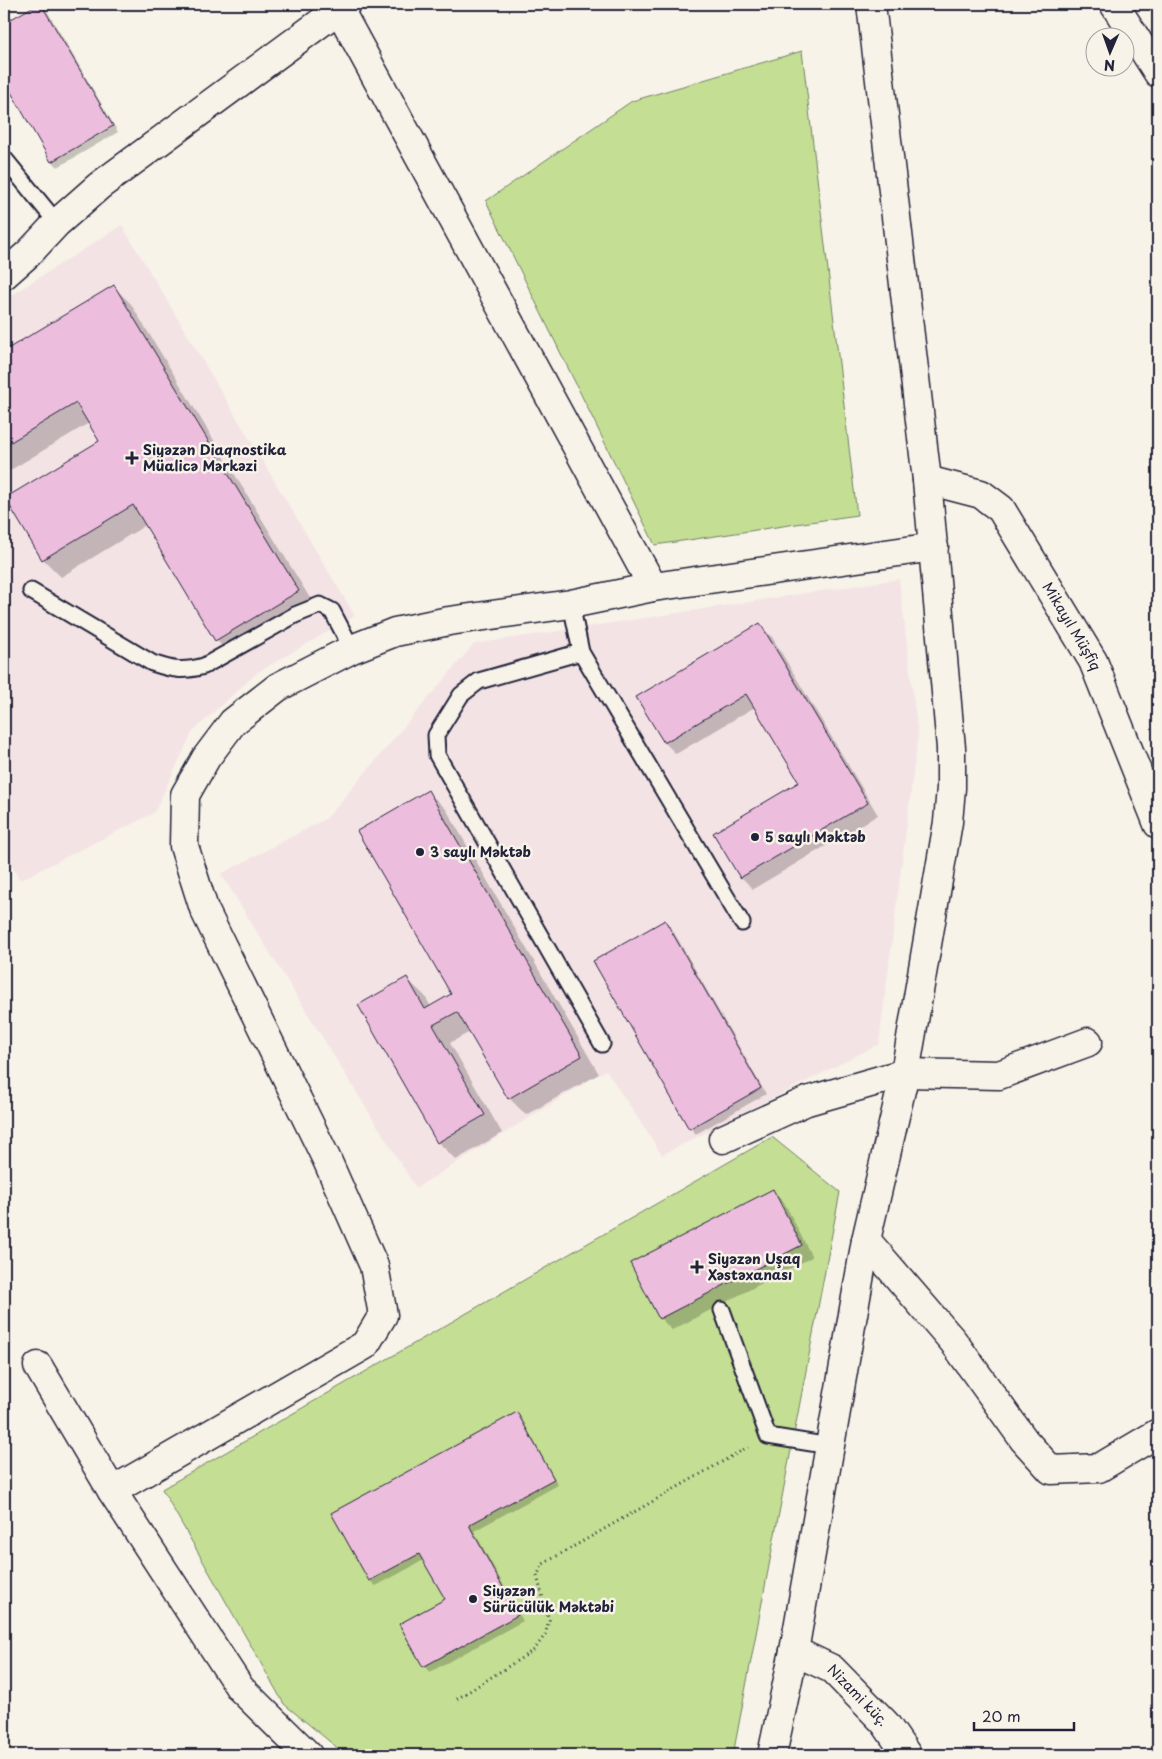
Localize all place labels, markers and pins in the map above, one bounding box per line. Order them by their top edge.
place label: Siyəzən Diaqnostika Müalicə Mərkəzi [143,439,287,476]
marker: Siyəzən Diaqnostika Müalicə Mərkəzi [125,451,139,465]
place label: 5 saylı Məktəb [765,826,866,847]
marker: 5 saylı Məktəb [749,831,761,843]
place label: 3 saylı Məktəb [430,841,531,862]
marker: 3 saylı Məktəb [414,846,426,858]
place label: Siyəzən Uşaq Xəstəxanası [708,1248,801,1285]
marker: Siyəzən Uşaq Xəstəxanası [690,1260,704,1274]
place label: Siyəzən Sürücülük Məktəbi [483,1580,614,1617]
marker: Siyəzən Sürücülük Məktəbi [467,1593,479,1605]

